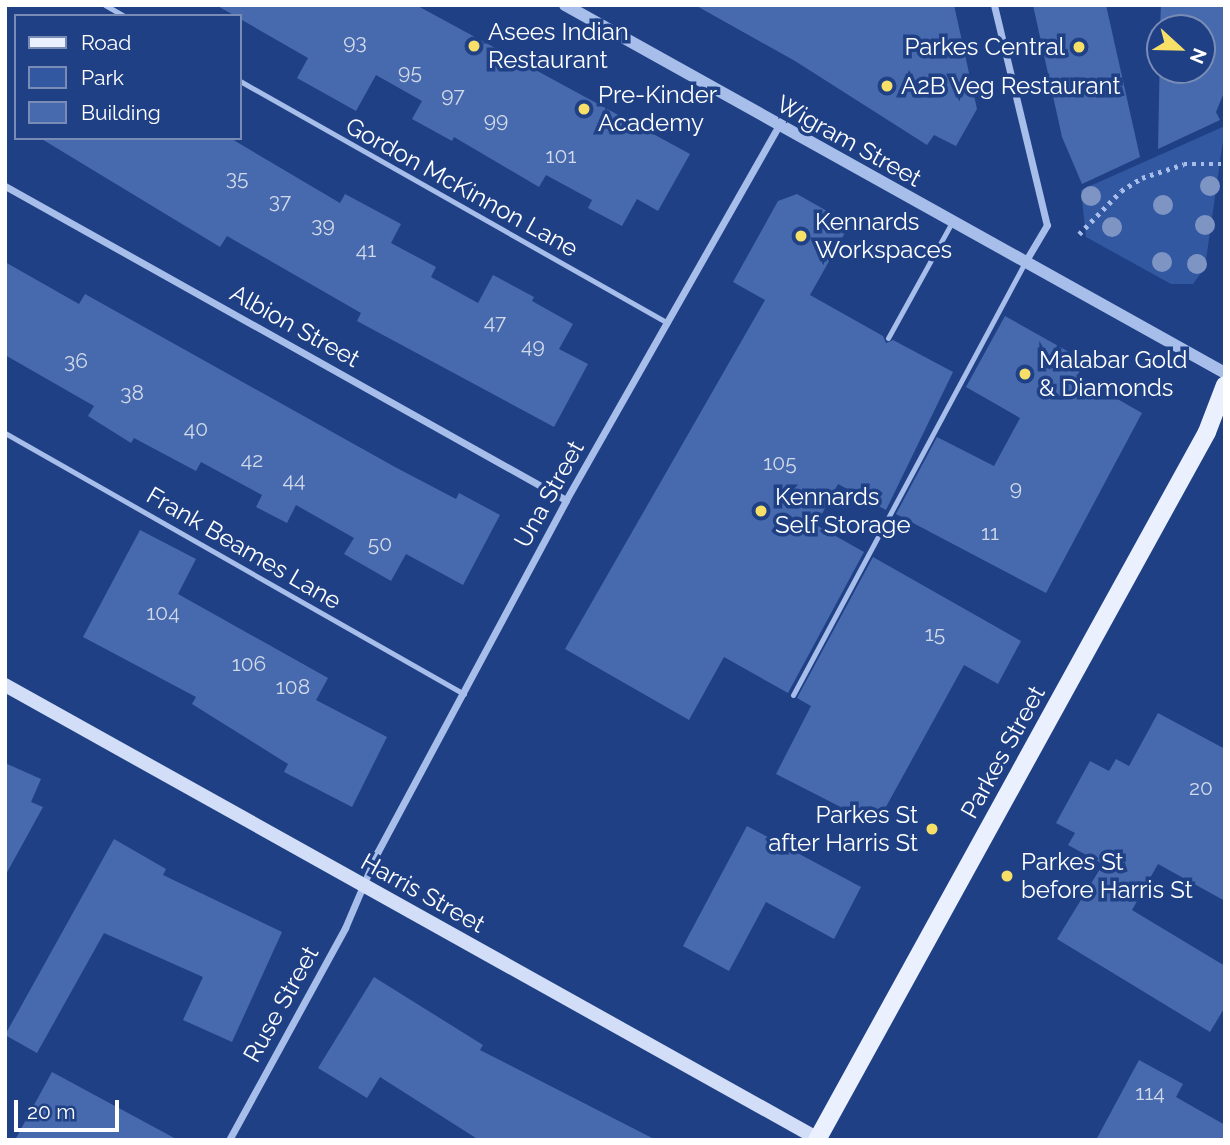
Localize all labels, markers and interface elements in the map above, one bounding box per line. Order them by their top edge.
legend [14,14,242,140]
north arrow [1146,14,1216,84]
place label: Asees Indian Restaurant [488,18,629,74]
house number: 93 [343,29,367,55]
text: Road [81,30,131,55]
place label: Parkes Central [904,33,1065,61]
marker: Asees Indian Restaurant [466,38,482,54]
marker: Parkes Central [1071,39,1087,55]
text: N [1186,45,1212,67]
house number: 95 [398,59,422,85]
text: Park [81,65,124,90]
place label: A2B Veg Restaurant [901,72,1121,100]
marker: A2B Veg Restaurant [879,78,895,94]
place label: Pre-Kinder Academy [598,81,717,137]
house number: 97 [441,82,465,108]
street label: Wigram Street [771,89,927,193]
text: Building [81,100,161,125]
marker: Pre-Kinder Academy [576,101,592,117]
house number: 99 [484,107,508,133]
street label: Gordon McKinnon Lane [341,111,583,263]
house number: 101 [546,143,576,169]
house number: 35 [226,165,248,191]
house number: 37 [269,188,291,214]
place label: Kennards Workspaces [815,208,952,264]
house number: 39 [311,212,335,238]
marker: Kennards Workspaces [793,228,809,244]
house number: 41 [356,237,376,263]
street label: Albion Street [225,279,365,373]
house number: 47 [484,309,506,335]
house number: 49 [521,333,545,359]
place label: Malabar Gold & Diamonds [1039,346,1188,402]
house number: 36 [64,348,88,374]
marker: Malabar Gold & Diamonds [1017,366,1033,382]
house number: 38 [120,380,144,406]
house number: 40 [184,416,208,442]
street label: Una Street [508,436,590,552]
house number: 42 [241,447,263,473]
house number: 105 [763,450,797,476]
house number: 44 [283,467,305,493]
house number: 9 [1010,475,1022,501]
street label: Frank Beames Lane [142,481,346,615]
place label: Kennards Self Storage [775,483,911,539]
marker: Kennards Self Storage [753,503,769,519]
house number: 11 [981,520,999,546]
house number: 50 [368,531,392,557]
house number: 104 [146,600,180,626]
house number: 15 [925,621,945,647]
house number: 106 [232,651,266,677]
house number: 108 [276,674,310,700]
street label: Parkes Street [955,681,1051,823]
house number: 20 [1189,775,1213,801]
place label: Parkes St after Harris St [768,801,918,857]
marker: Parkes St after Harris St [924,821,940,837]
street label: Harris Street [356,847,490,939]
place label: Parkes St before Harris St [1021,848,1193,904]
marker: Parkes St before Harris St [999,868,1015,884]
street label: Ruse Street [237,941,325,1067]
house number: 114 [1135,1080,1165,1106]
scale bar [18,1086,122,1130]
text: 20 m [27,1099,75,1124]

